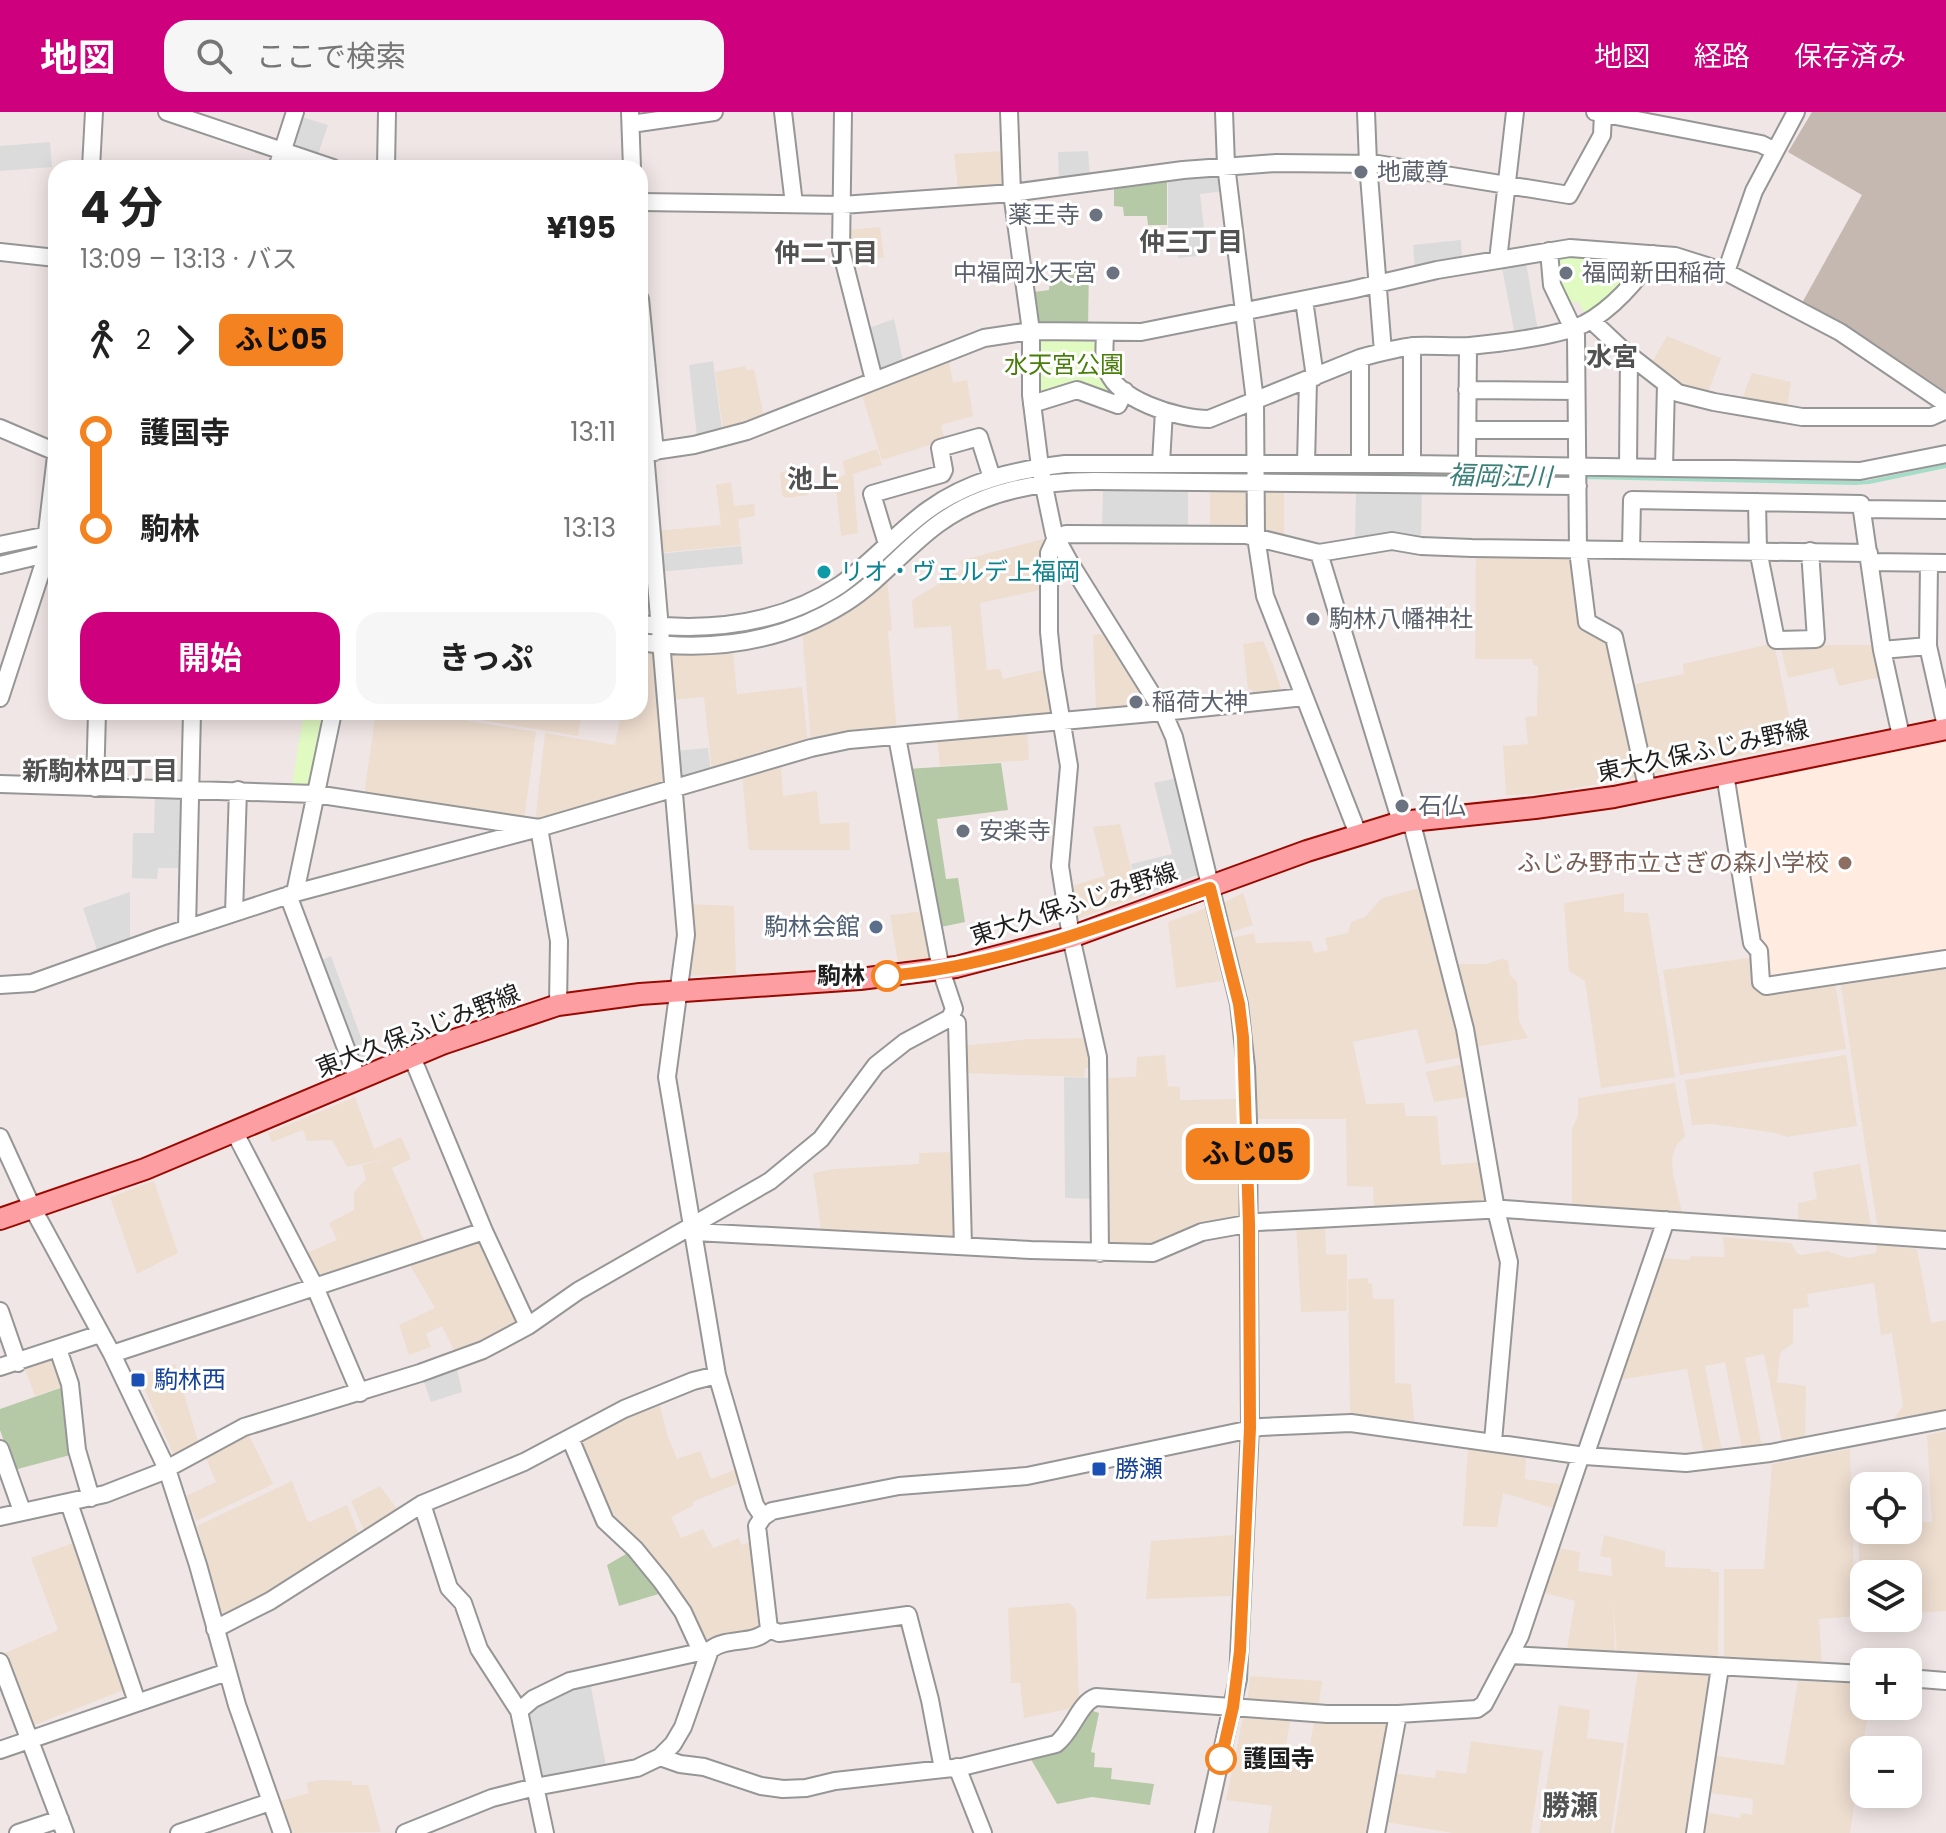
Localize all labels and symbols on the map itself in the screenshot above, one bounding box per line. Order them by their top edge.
place label: 地蔵尊 [1377,155,1449,188]
marker: 地蔵尊 [1352,163,1370,181]
place label: 薬王寺 [1008,198,1080,231]
marker: 薬王寺 [1087,206,1105,224]
district label: 仲三丁目 [1139,224,1243,260]
district label: 仲二丁目 [774,235,878,271]
place label: 中福岡水天宮 [953,256,1097,289]
place label: 福岡新田稲荷 [1582,256,1726,289]
marker: 中福岡水天宮 [1104,264,1122,282]
marker: 福岡新田稲荷 [1557,264,1575,282]
district label: 水宮 [1586,339,1638,375]
park label: 水天宮公園 [1004,348,1124,381]
water label: 福岡江川 [1448,457,1555,495]
district label: 池上 [787,461,839,497]
place label: リオ・ヴェルデ上福岡 [840,555,1080,588]
marker: リオ・ヴェルデ上福岡 [815,563,833,581]
place label: 駒林八幡神社 [1329,602,1473,635]
marker: 駒林八幡神社 [1304,610,1322,628]
place label: 稲荷大神 [1152,685,1248,718]
marker: 稲荷大神 [1127,693,1145,711]
street label: 東大久保ふじみ野線 [1594,712,1812,789]
district label: 新駒林四丁目 [22,753,178,789]
place label: 石仏 [1418,789,1466,822]
marker: 石仏 [1393,797,1411,815]
place label: 安楽寺 [979,814,1051,847]
marker: 安楽寺 [954,822,972,840]
place label: ふじみ野市立さぎの森小学校 [1517,846,1829,879]
street label: 東大久保ふじみ野線 [966,854,1182,953]
marker: ふじみ野市立さぎの森小学校 [1836,854,1854,872]
place label: 駒林会館 [764,910,860,943]
marker: 駒林会館 [867,918,885,936]
place label: 駒林 [817,959,865,992]
marker: 駒林 [872,961,902,991]
street label: 東大久保ふじみ野線 [311,976,525,1085]
line badge: ふじ05 [1192,1128,1304,1180]
place label: 駒林西 [154,1363,226,1396]
marker: 駒林西 [129,1371,147,1389]
place label: 勝瀬 [1115,1452,1163,1485]
marker: 勝瀬 [1090,1460,1108,1478]
place label: 護国寺 [1243,1742,1315,1775]
marker: 護国寺 [1206,1744,1236,1774]
district label: 勝瀬 [1542,1786,1598,1825]

